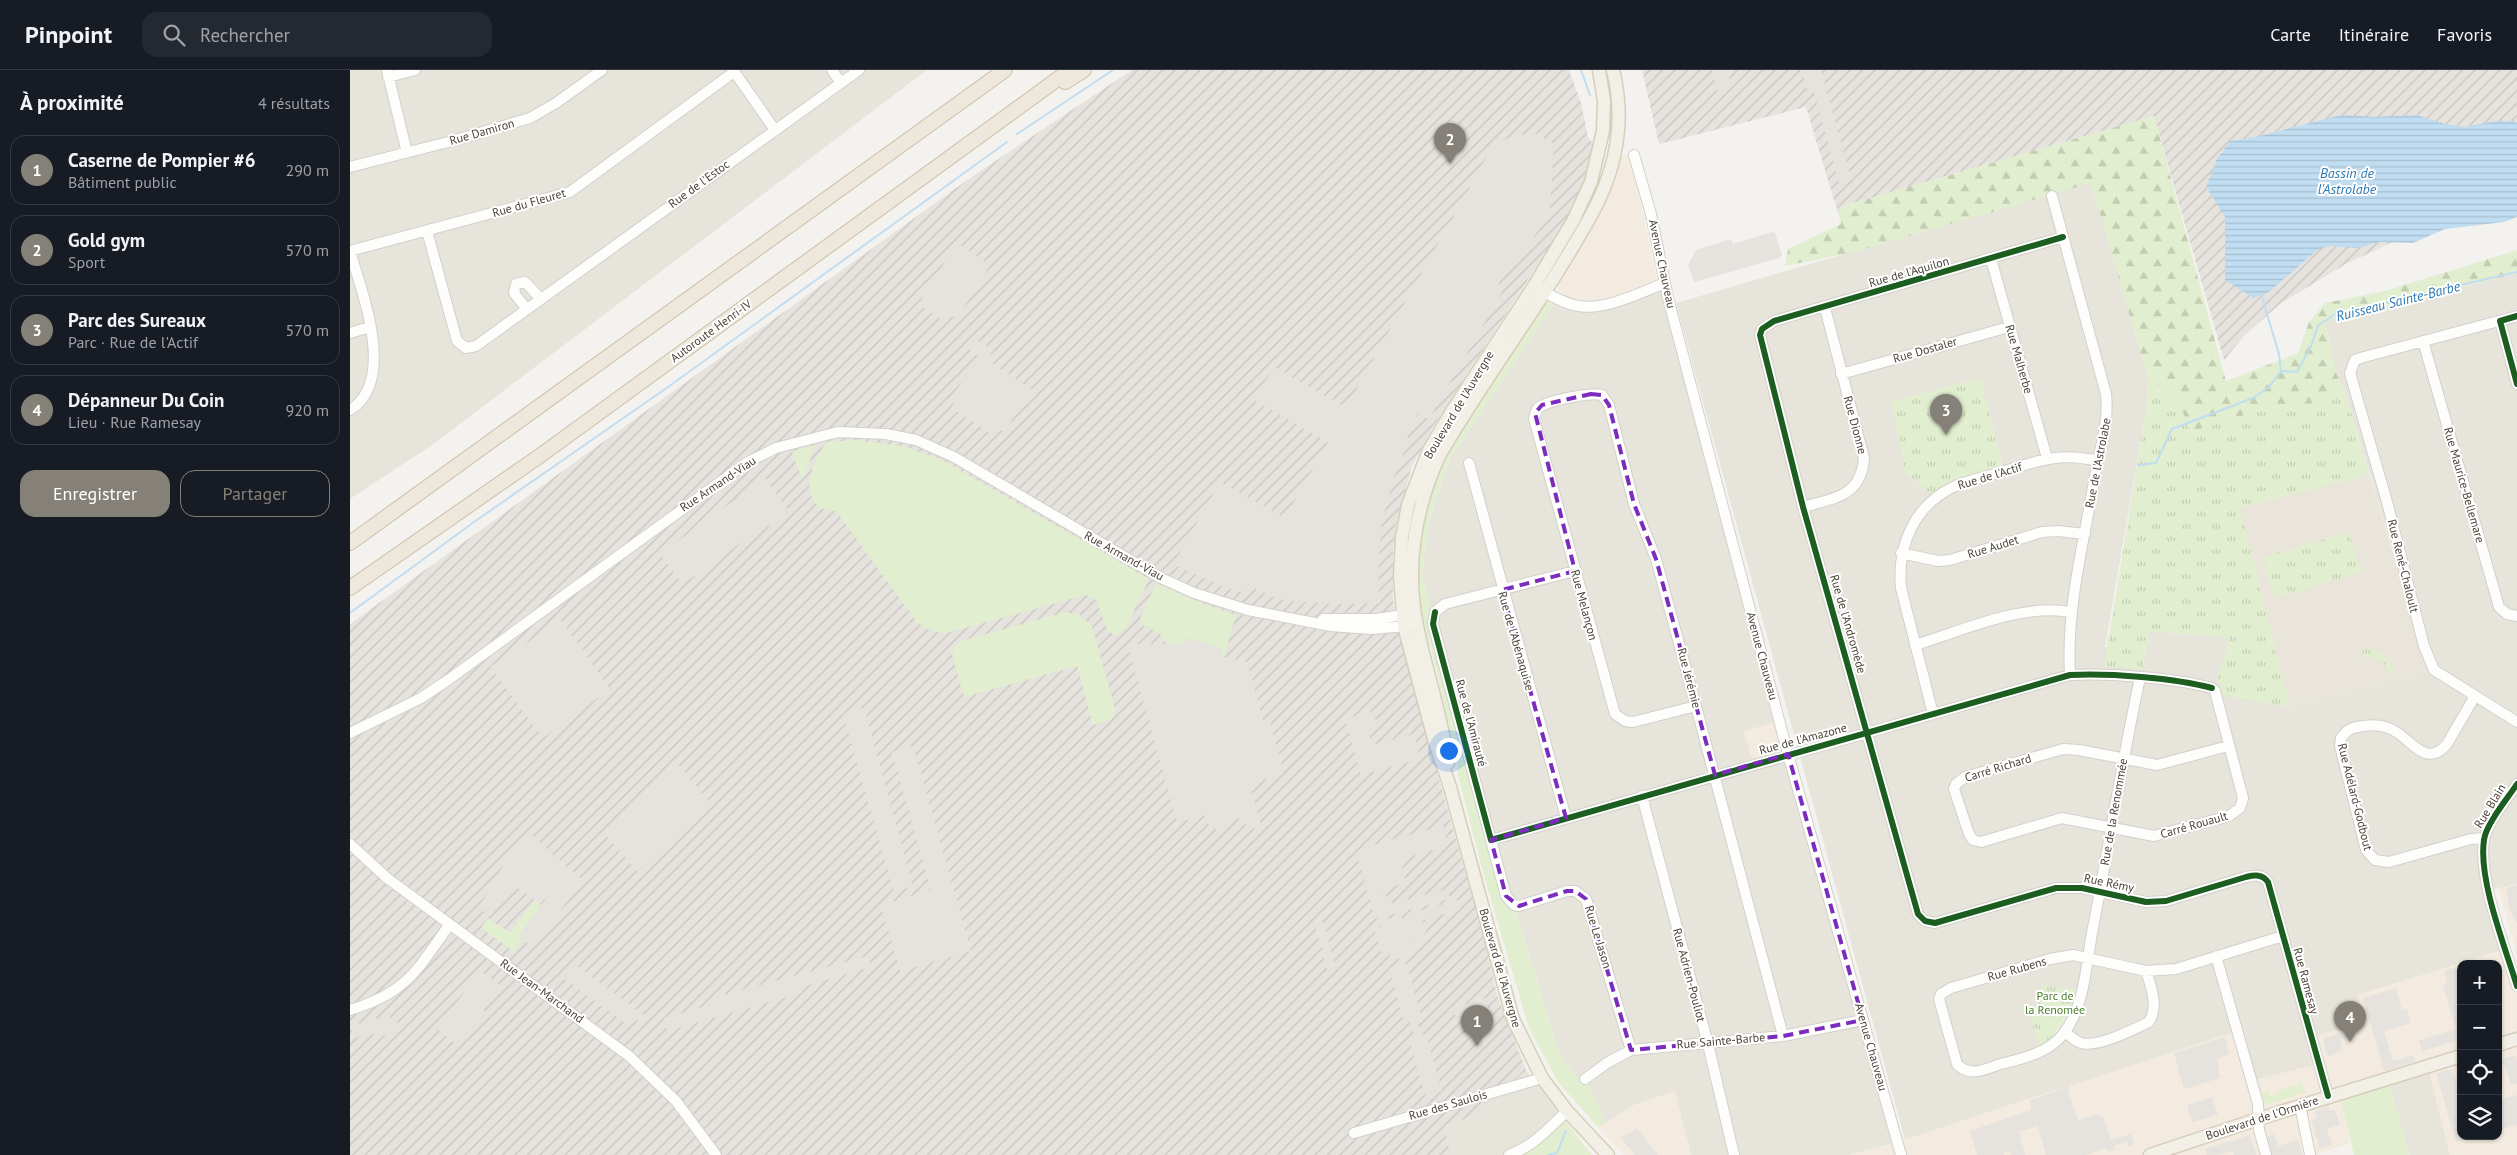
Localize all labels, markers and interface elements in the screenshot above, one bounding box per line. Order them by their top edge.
search box [142,12,492,57]
text: Pinpoint [25,19,112,50]
icon: search [160,21,188,49]
text: Rechercher [200,23,290,47]
text: Carte [2270,23,2311,46]
text: Itinéraire [2339,23,2409,46]
text: Favoris [2437,23,2492,46]
text: À proximité [20,89,124,116]
text: 4 résultats [258,93,330,113]
street label: Rue Damiron [448,115,516,148]
pin: 2 [1434,123,1466,164]
text: Caserne de Pompier #6 [68,148,255,172]
street label: Rue de l'Estoc [665,156,733,211]
text: 1 [32,160,42,180]
text: 290 m [286,160,329,180]
water label: Bassin de l'Astrolabe [2318,164,2377,198]
text: Bâtiment public [68,172,177,192]
street label: Rue du Fleuret [491,185,567,220]
street label: Avenue Chauveau [1646,218,1679,310]
text: Gold gym [68,228,145,252]
text: 2 [32,240,42,260]
text: 570 m [286,240,329,260]
text: Sport [68,252,105,272]
street label: Rue de l'Aquilon [1867,253,1951,290]
water label: Ruisseau Sainte-Barbe [2334,277,2462,325]
street label: Autoroute Henri-IV [667,296,754,365]
text: Parc des Sureaux [68,308,206,332]
text: 3 [32,320,42,340]
text: 570 m [286,320,329,340]
street label: Rue Malherbe [2002,323,2036,395]
text: Parc · Rue de l'Actif [68,332,198,352]
street label: Rue Dostaler [1891,333,1959,366]
street label: Boulevard de l'Auvergne [1420,348,1497,462]
text: Dépanneur Du Coin [68,388,224,412]
street label: Rue Dionne [1841,394,1870,456]
pin: 3 [1930,394,1962,435]
text: 4 [32,400,42,420]
text: 920 m [286,400,329,420]
text: Lieu · Rue Ramesay [68,412,201,432]
street label: Rue de l'Astrolabe [2081,416,2114,509]
street label: Rue Maurice-Bellemare [2441,425,2488,544]
street label: Rue Armand-Viau [677,453,759,515]
street label: Rue de l'Actif [1956,458,2025,492]
button: Enregistrer [20,470,170,517]
button: Partager [180,470,330,517]
street label: Rue René-Chaloult [2385,518,2422,614]
street label: Rue Armand-Viau [1082,528,1167,584]
street label: Rue Audet [1966,532,2020,561]
street label: Rue Melançon [1568,568,1601,642]
street label: Rue de l'Andromède [1827,573,1870,675]
street label: Rue de l'Abénaquise [1495,589,1538,692]
street label: Avenue Chauveau [1744,610,1781,702]
street label: Rue Jérémie [1674,646,1705,710]
street label: Rue de l'Amirauté [1453,678,1490,768]
street label: Rue de l'Amazone [1757,720,1848,757]
your location [1436,738,1462,764]
street label: Rue Adélard-Godbout [2335,742,2376,852]
street label: Carré Richard [1963,750,2033,785]
street label: Rue de la Renommée [2097,757,2130,867]
street label: Rue Blain [2471,781,2509,831]
street label: Carré Rouault [2158,808,2229,841]
street label: Rue Rémy [2083,870,2136,895]
street label: Rue Le Jason [1582,904,1615,970]
street label: Boulevard de l'Auvergne [1476,906,1525,1029]
street label: Rue Adrien-Pouliot [1670,926,1709,1023]
street label: Rue Ramesay [2290,946,2323,1016]
street label: Rue Rubens [1986,953,2048,984]
street label: Rue Jean-Marchand [498,955,587,1026]
map controls [2457,960,2502,1140]
button: + [2457,960,2502,1005]
park label: Parc de la Renomée [2025,988,2085,1017]
street label: Avenue Chauveau [1852,1001,1891,1093]
pin: 4 [2334,1001,2366,1042]
pin: 1 [1461,1005,1493,1046]
button: − [2457,1005,2502,1050]
street label: Rue Sainte-Barbe [1676,1029,1766,1052]
button: locate [2457,1050,2502,1095]
street label: Rue des Saulois [1407,1086,1489,1123]
street label: Boulevard de l'Ormière [2204,1092,2320,1143]
button: layers [2457,1095,2502,1140]

